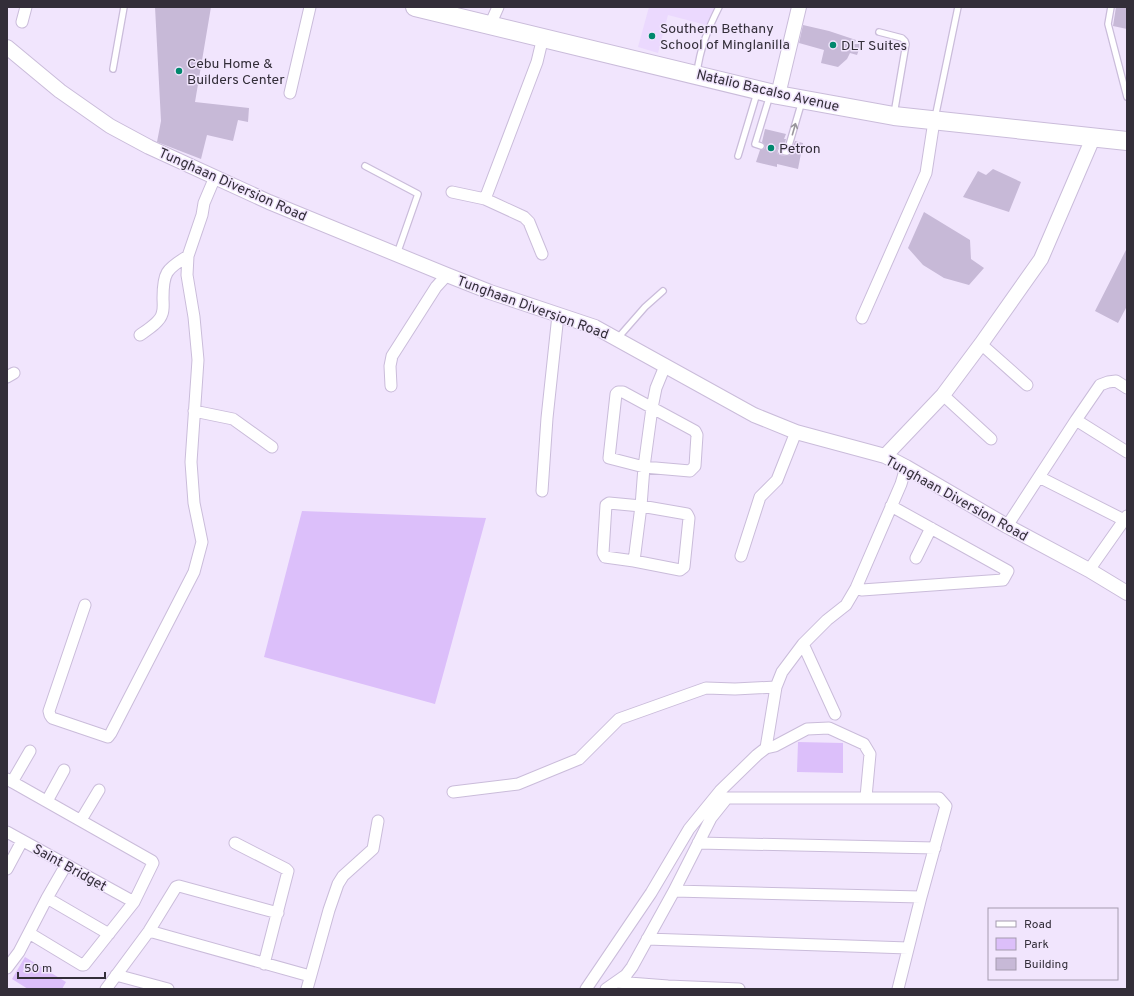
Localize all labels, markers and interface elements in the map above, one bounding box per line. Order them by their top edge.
place label: Southern Bethany School of Minglanilla [660,21,790,54]
marker: Southern Bethany School of Minglanilla [647,31,657,41]
place label: DLT Suites [841,38,907,55]
marker: DLT Suites [828,40,838,50]
place label: Cebu Home & Builders Center [187,56,285,89]
marker: Cebu Home & Builders Center [174,66,184,76]
street label: Natalio Bacalso Avenue [695,67,841,116]
one-way arrow [791,123,798,136]
place label: Petron [779,141,821,158]
marker: Petron [766,143,776,153]
street label: Tunghaan Diversion Road [156,145,309,226]
street label: Tunghaan Diversion Road [454,273,611,344]
street label: Tunghaan Diversion Road [882,453,1030,546]
street label: Saint Bridget [29,841,109,896]
legend [988,908,1118,980]
text: Road [1024,917,1052,933]
text: Park [1024,937,1049,953]
scale bar [18,954,105,980]
text: Building [1024,957,1068,973]
text: 50 m [24,961,52,977]

